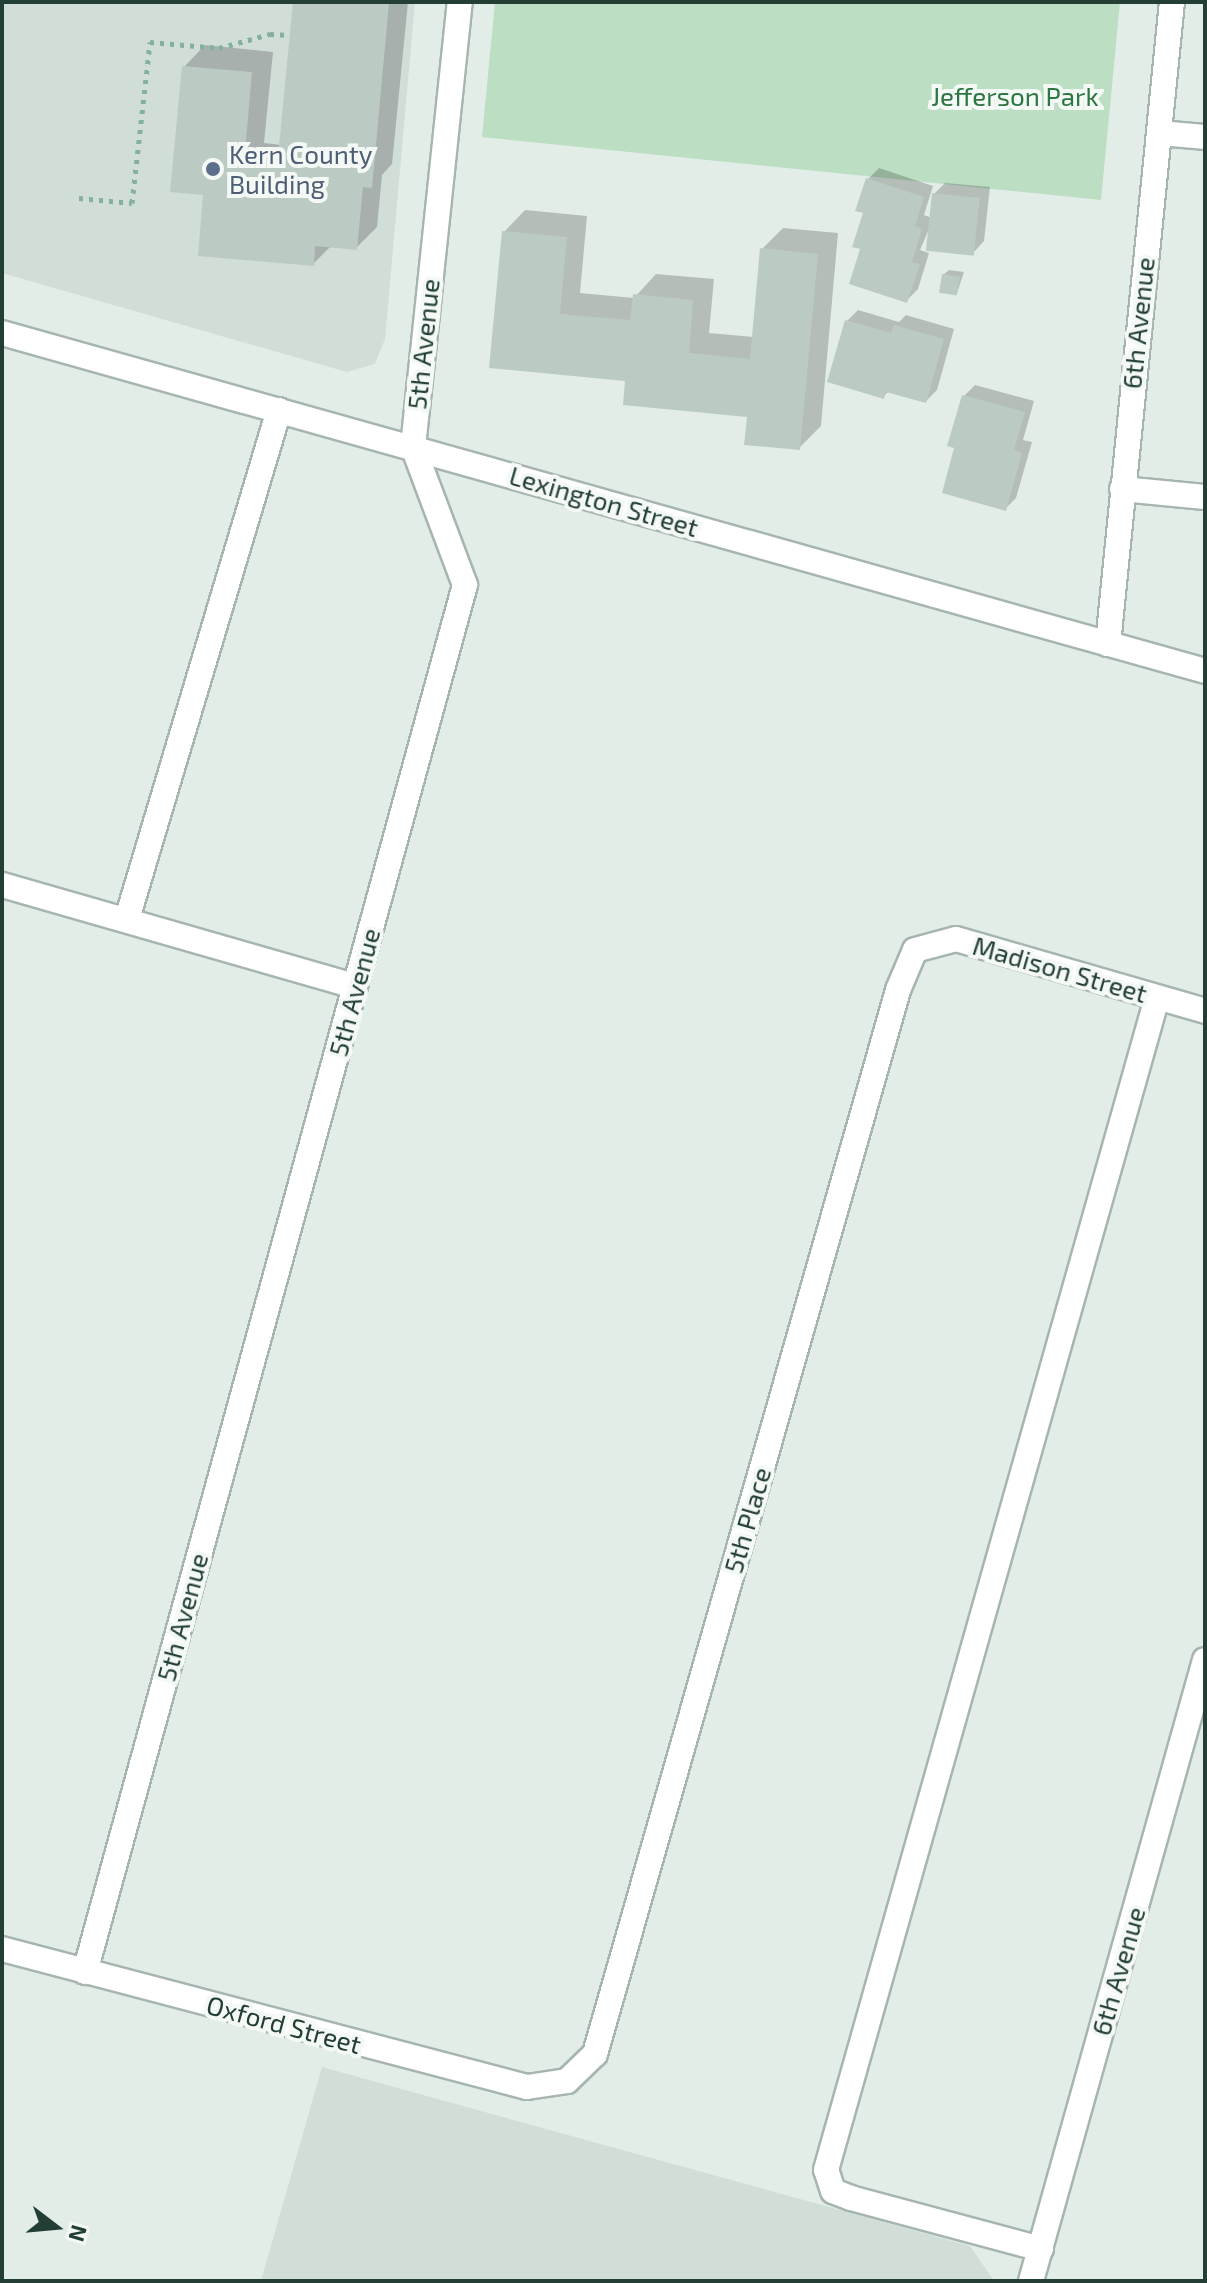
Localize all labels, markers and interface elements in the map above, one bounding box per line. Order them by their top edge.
park label: Jefferson Park [931,80,1099,112]
place label: Kern County Building [229,138,372,200]
marker: Kern County Building [204,160,222,178]
street label: 6th Avenue [1116,255,1160,391]
street label: 5th Avenue [401,277,445,411]
street label: Lexington Street [506,459,702,543]
street label: 5th Avenue [322,924,386,1060]
street label: Madison Street [969,929,1151,1009]
street label: 5th Place [717,1464,777,1576]
street label: 5th Avenue [150,1549,214,1685]
street label: 6th Avenue [1085,1903,1151,2039]
street label: Oxford Street [203,1988,365,2060]
north arrow [16,2187,96,2267]
text: N [64,2222,94,2245]

